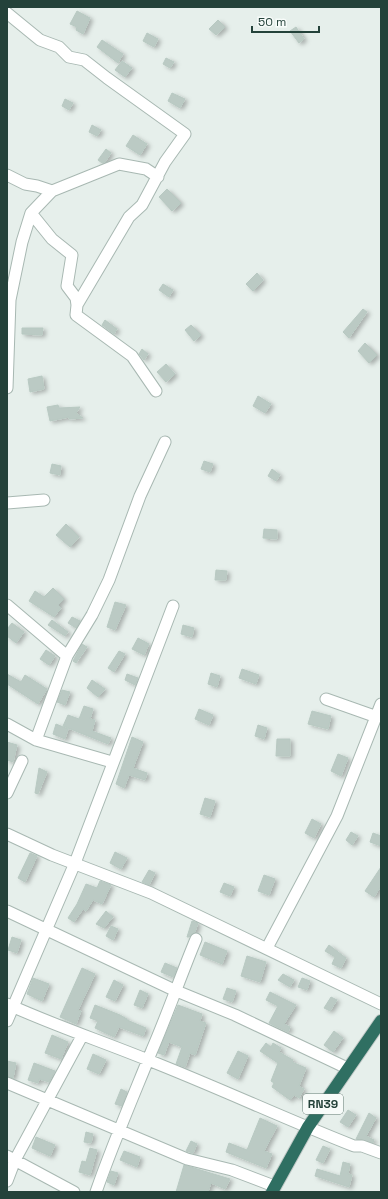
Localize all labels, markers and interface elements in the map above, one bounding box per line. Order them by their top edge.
scale bar [252,8,319,34]
text: 50 m [258,14,286,30]
road number: RN39 [303,1094,343,1114]

